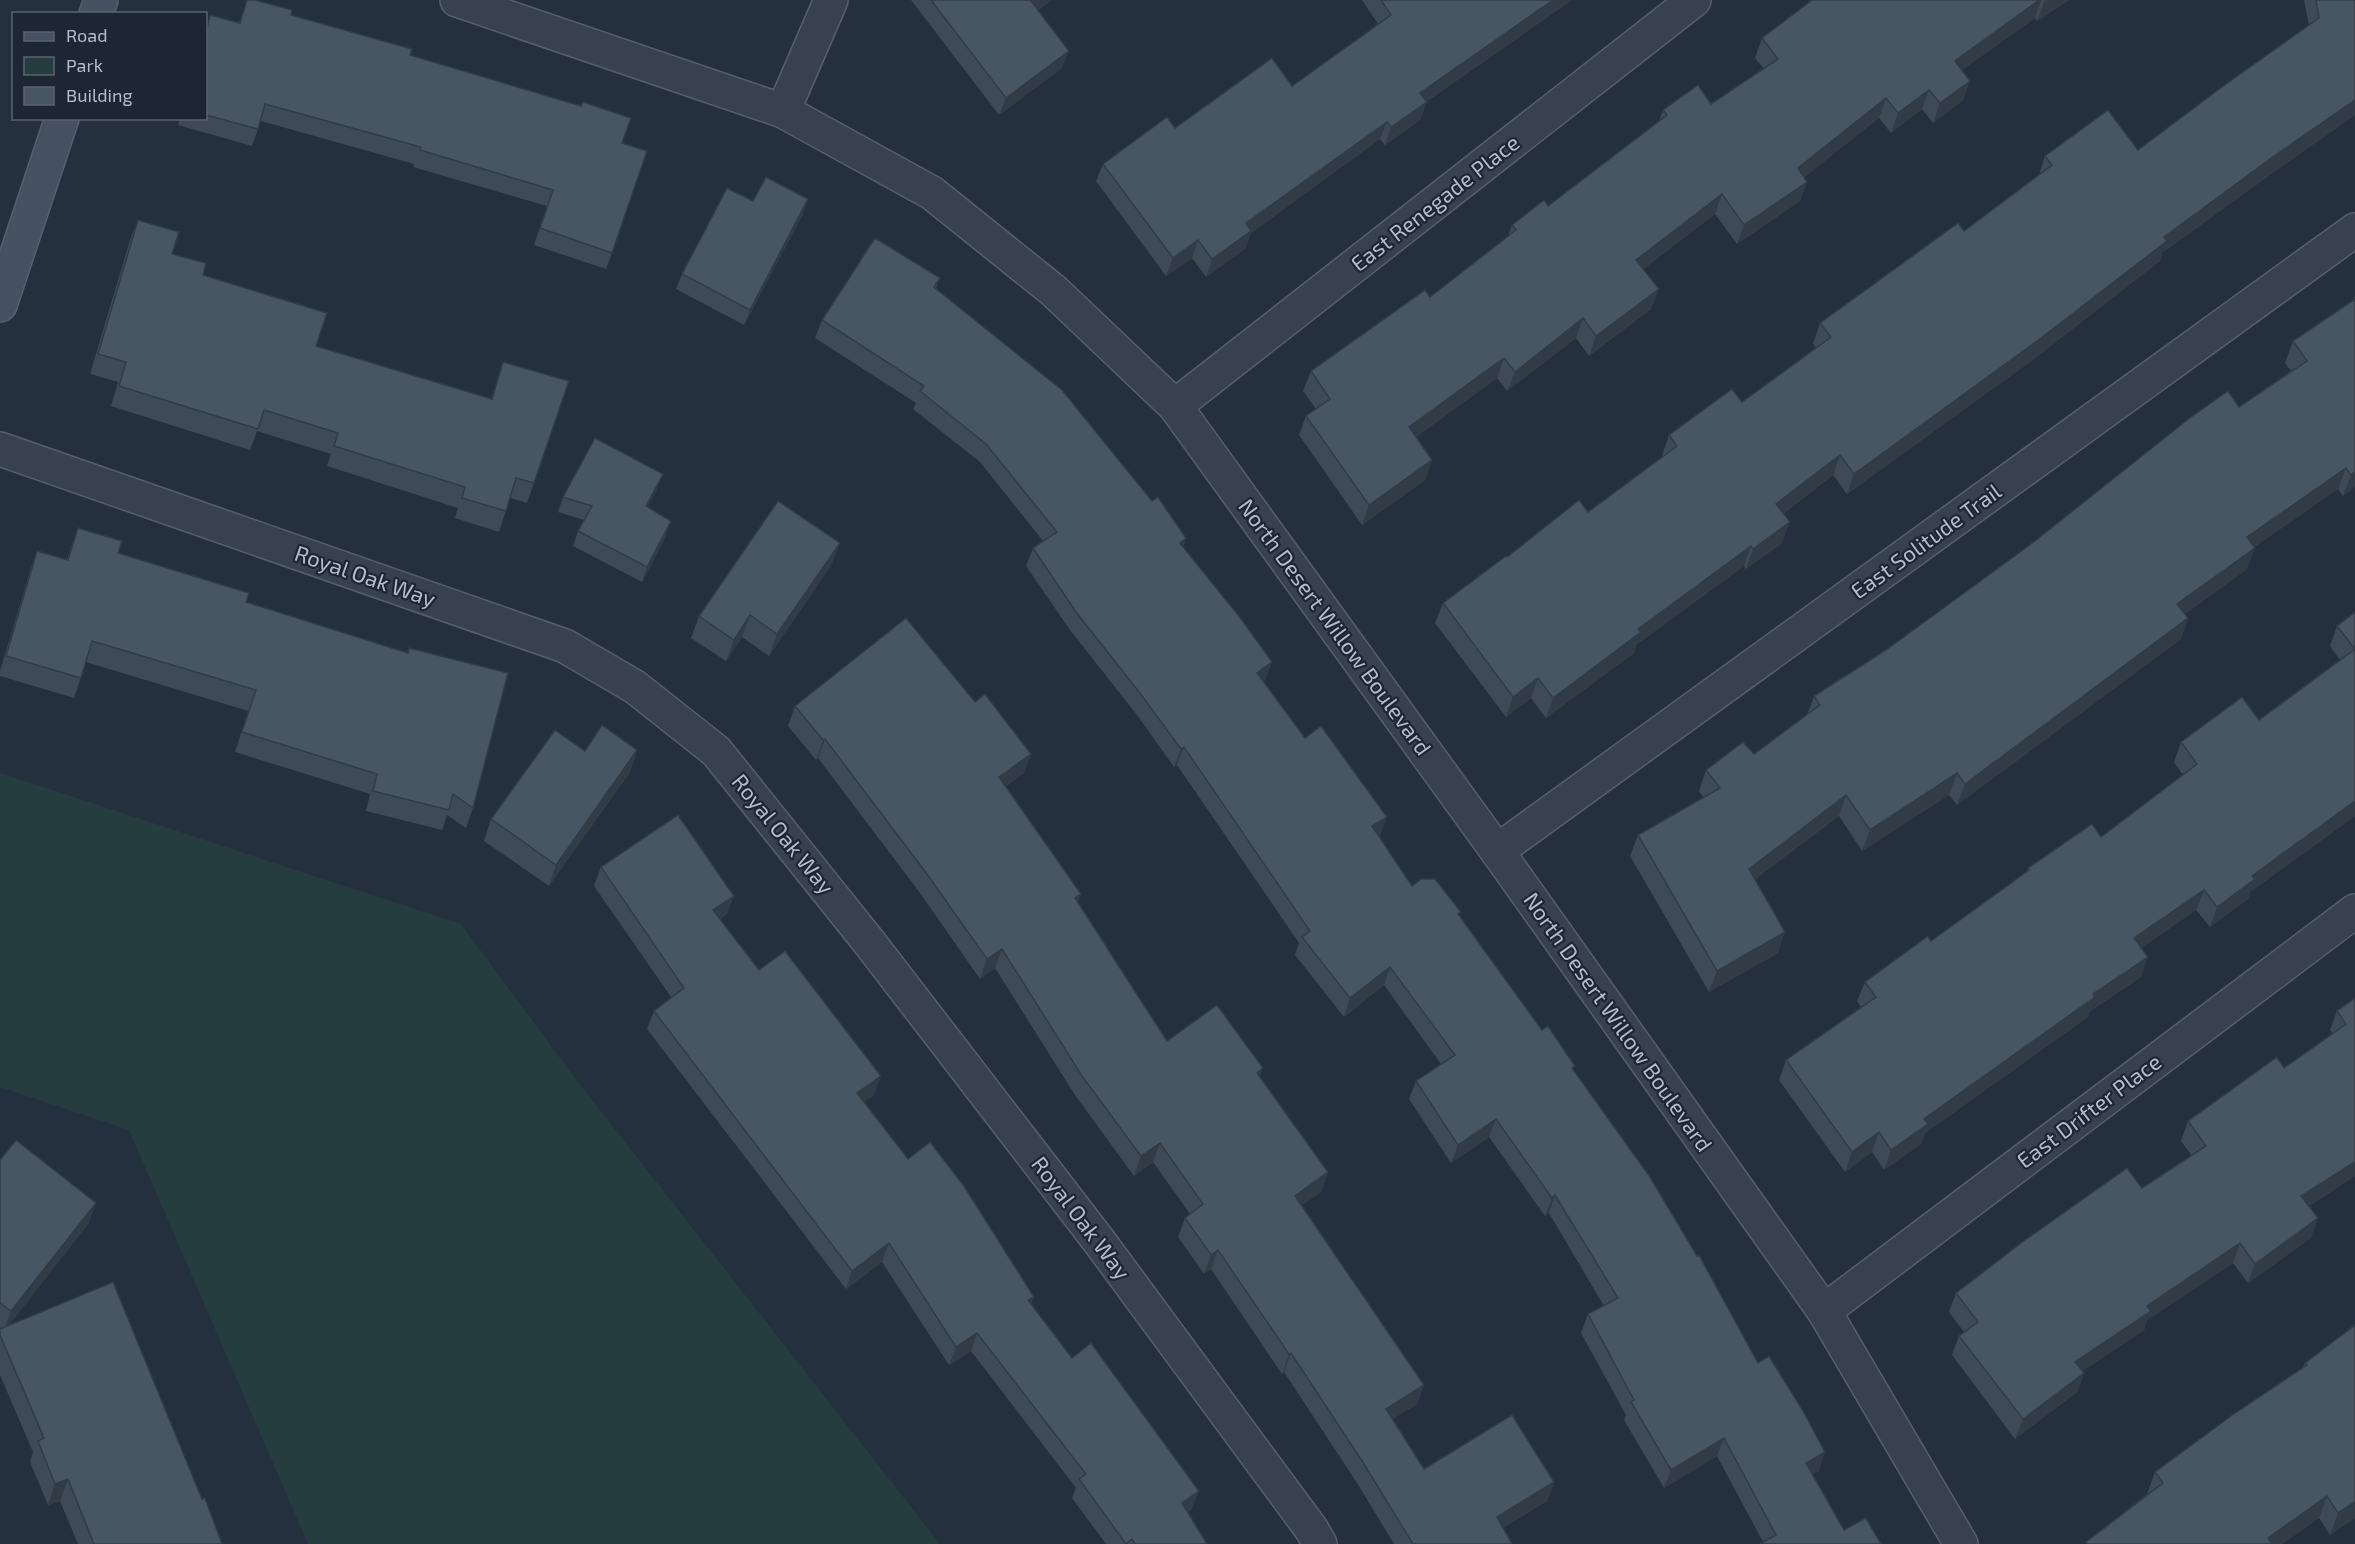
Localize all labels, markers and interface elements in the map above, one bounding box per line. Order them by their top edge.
legend [12,12,207,120]
text: Road [66,24,107,46]
text: Park [66,54,103,76]
text: Building [66,84,133,106]
street label: East Renegade Place [1345,128,1524,276]
street label: East Solitude Trail [1845,477,2006,603]
street label: North Desert Willow Boulevard [1234,493,1438,760]
street label: Royal Oak Way [292,539,439,611]
street label: Royal Oak Way [727,768,840,899]
street label: North Desert Willow Boulevard [1519,887,1718,1156]
street label: East Drifter Place [2011,1048,2166,1173]
street label: Royal Oak Way [1027,1151,1137,1284]

